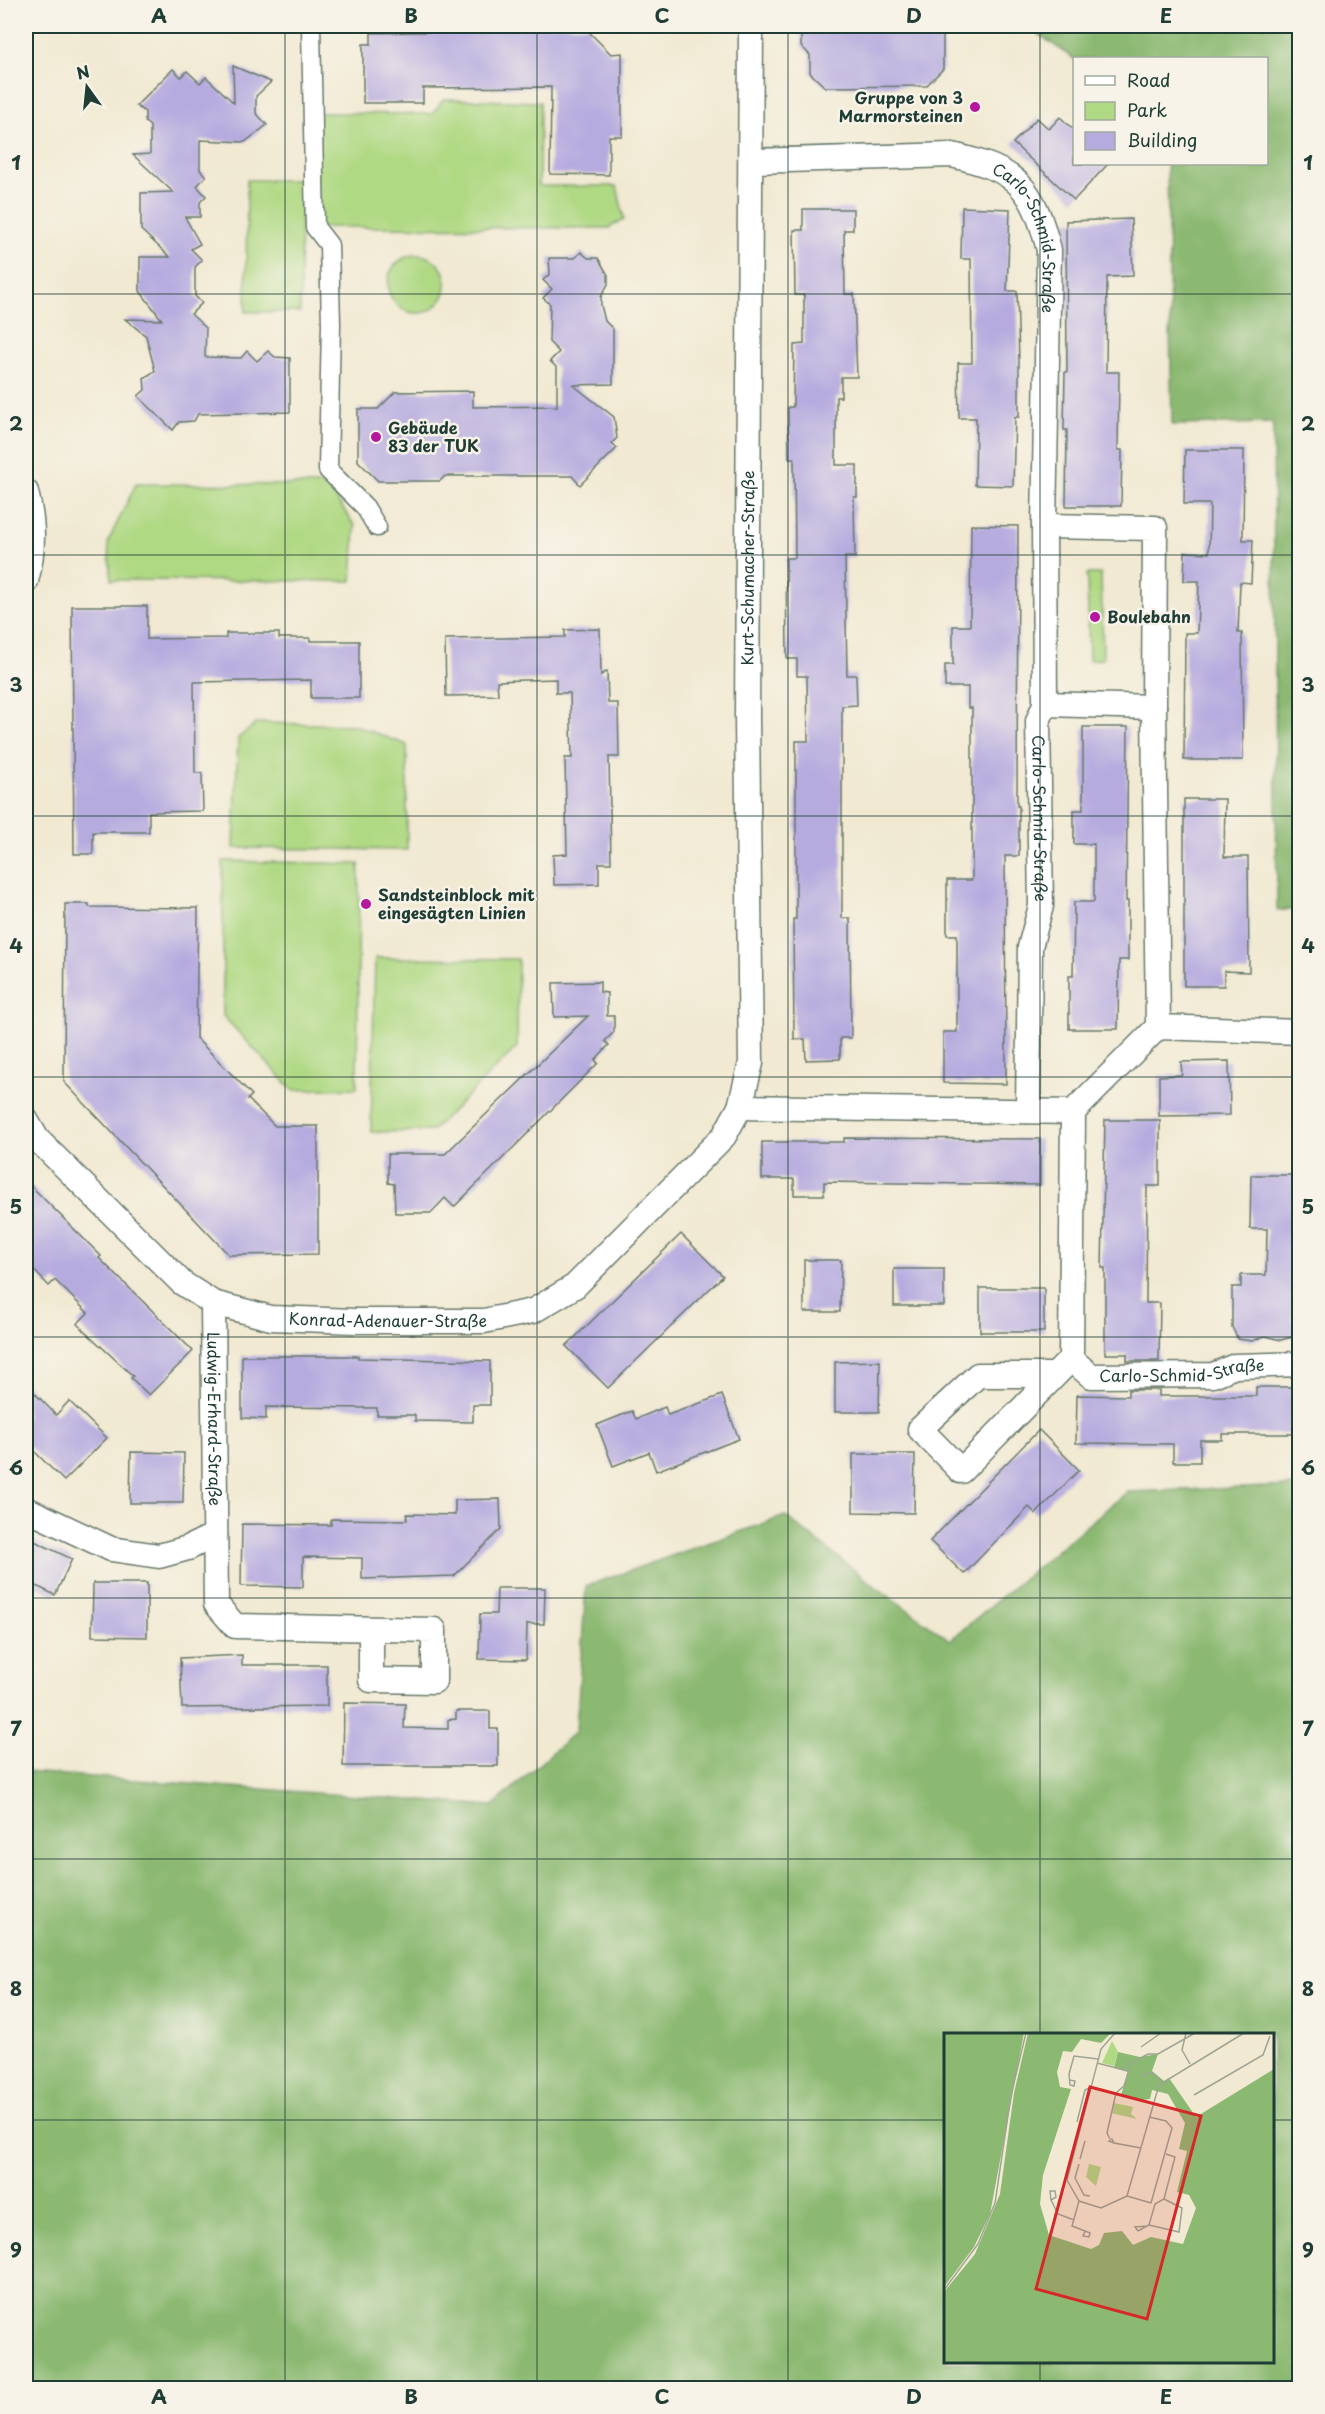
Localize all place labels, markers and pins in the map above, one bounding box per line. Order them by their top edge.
place label: Gruppe von 3 Marmorsteinen [839,85,963,127]
marker: Gruppe von 3 Marmorsteinen [968,100,982,114]
place label: Gebäude 83 der TUK [388,415,479,457]
marker: Gebäude 83 der TUK [369,430,383,444]
place label: Boulebahn [1107,604,1191,628]
marker: Boulebahn [1088,610,1102,624]
place label: Sandsteinblock mit eingesägten Linien [378,882,535,924]
marker: Sandsteinblock mit eingesägten Linien [359,897,373,911]

